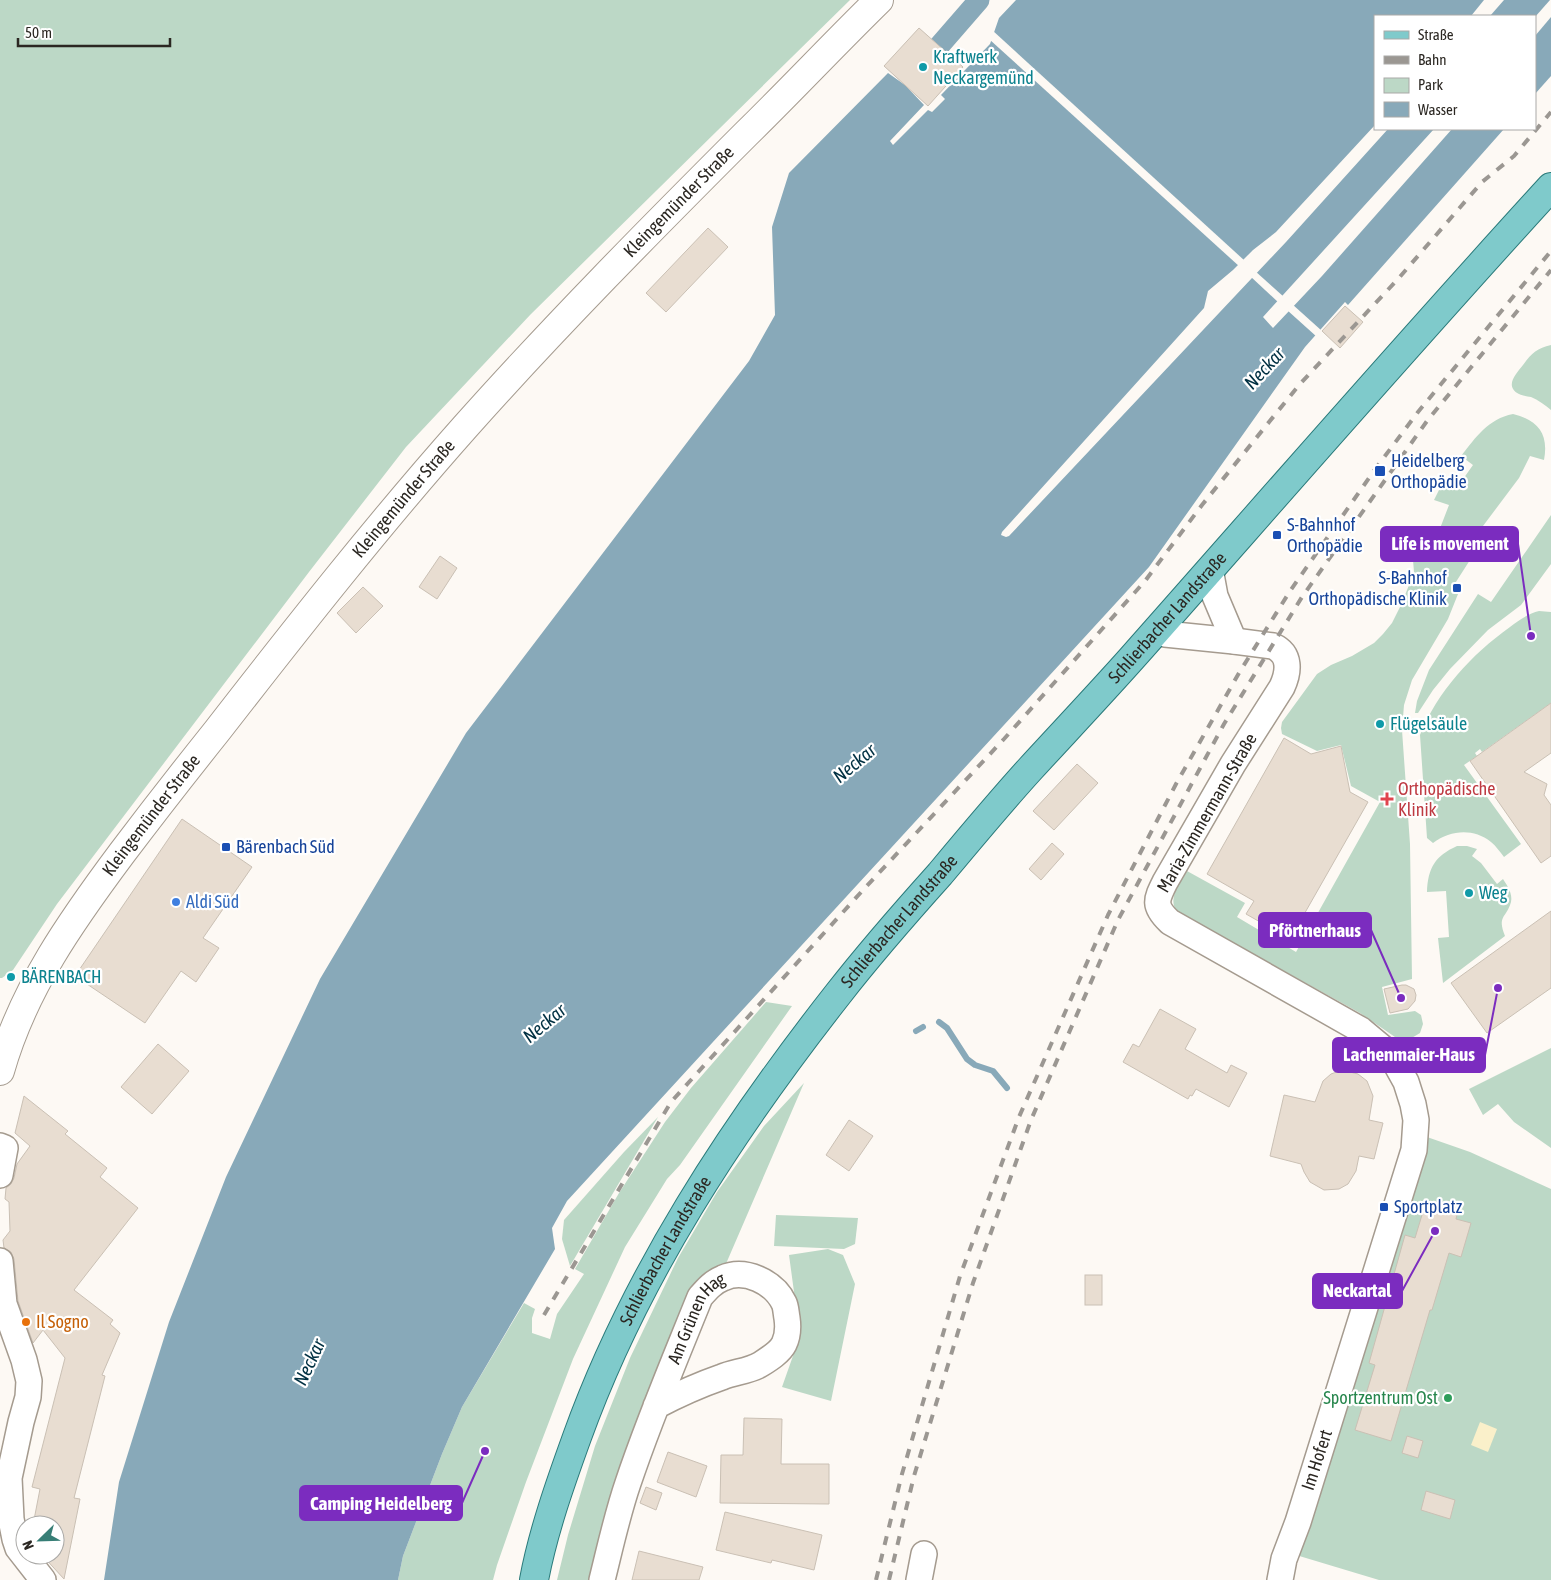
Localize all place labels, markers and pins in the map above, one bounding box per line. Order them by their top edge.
place label: Kraftwerk Neckargemünd [933,46,1034,88]
marker: Kraftwerk Neckargemünd [917,61,929,73]
place label: Heidelberg Orthopädie [1391,450,1467,492]
marker: Heidelberg Orthopädie [1373,464,1387,478]
place label: S-Bahnhof Orthopädie [1287,514,1363,556]
callout: Life is movement [1381,527,1518,561]
marker: S-Bahnhof Orthopädie [1271,529,1283,541]
place label: S-Bahnhof Orthopädische Klinik [1309,567,1447,609]
marker: S-Bahnhof Orthopädische Klinik [1451,582,1463,594]
place label: Flügelsäule [1390,713,1467,734]
marker: Flügelsäule [1374,718,1386,730]
place label: Orthopädische Klinik [1398,778,1496,820]
marker: Orthopädische Klinik [1380,792,1394,806]
place label: Bärenbach Süd [236,836,335,857]
marker: Bärenbach Süd [220,841,232,853]
place label: Weg [1479,882,1508,903]
marker: Weg [1463,887,1475,899]
place label: Aldi Süd [186,891,239,912]
marker: Aldi Süd [170,896,182,908]
callout: Pförtnerhaus [1259,913,1371,947]
place label: BÄRENBACH [21,966,102,987]
marker: BÄRENBACH [5,971,17,983]
callout: Lachenmaier-Haus [1333,1038,1485,1072]
place label: Sportplatz [1394,1196,1463,1217]
marker: Sportplatz [1378,1201,1390,1213]
callout: Neckartal [1313,1274,1402,1308]
place label: Il Sogno [36,1311,89,1332]
marker: Il Sogno [20,1316,32,1328]
place label: Sportzentrum Ost [1323,1387,1438,1408]
marker: Sportzentrum Ost [1442,1392,1454,1404]
callout: Camping Heidelberg [300,1486,462,1520]

